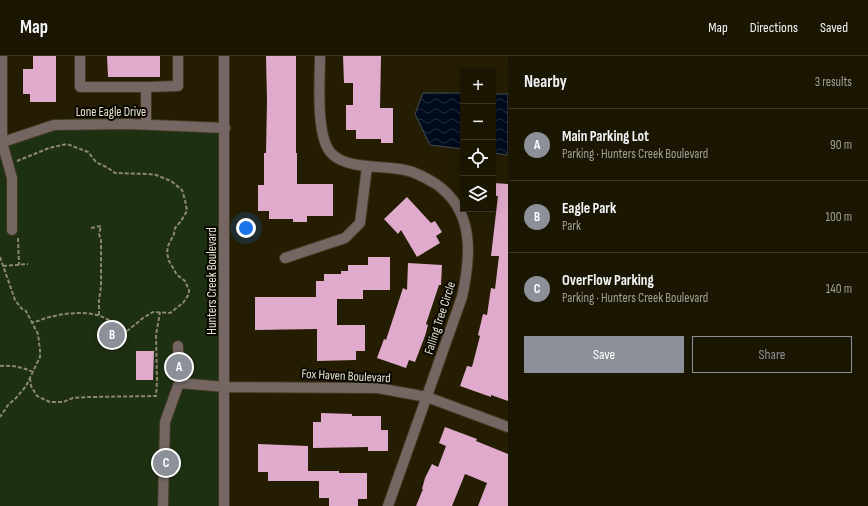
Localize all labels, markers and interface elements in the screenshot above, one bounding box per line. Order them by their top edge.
text: Map [20,16,48,39]
text: Map [708,19,728,36]
text: Directions [750,19,798,36]
text: Saved [820,19,848,36]
map controls [460,68,496,212]
button: + [460,68,496,104]
text: Nearby [524,72,567,92]
text: 3 results [815,74,852,90]
street label: Lone Eagle Drive [76,104,146,120]
button: − [460,104,496,140]
text: Main Parking Lot [562,127,649,146]
text: A [534,137,540,153]
text: 90 m [830,137,852,153]
button: locate [460,140,496,176]
text: Parking · Hunters Creek Boulevard [562,146,708,162]
button: layers [460,176,496,212]
text: Eagle Park [562,199,616,218]
text: B [534,209,540,225]
text: 100 m [825,209,852,225]
your location [236,218,256,238]
text: Park [562,218,581,234]
street label: Hunters Creek Boulevard [204,227,220,335]
text: OverFlow Parking [562,271,654,290]
street label: Falling Tree Circle [421,280,459,356]
text: C [534,281,540,297]
text: 140 m [826,281,852,297]
text: Parking · Hunters Creek Boulevard [562,290,708,306]
pin: B [99,320,125,350]
button: Save [524,336,684,373]
button: Share [692,336,852,373]
pin: A [166,352,192,382]
street label: Fox Haven Boulevard [301,366,391,386]
pin: C [153,448,179,478]

